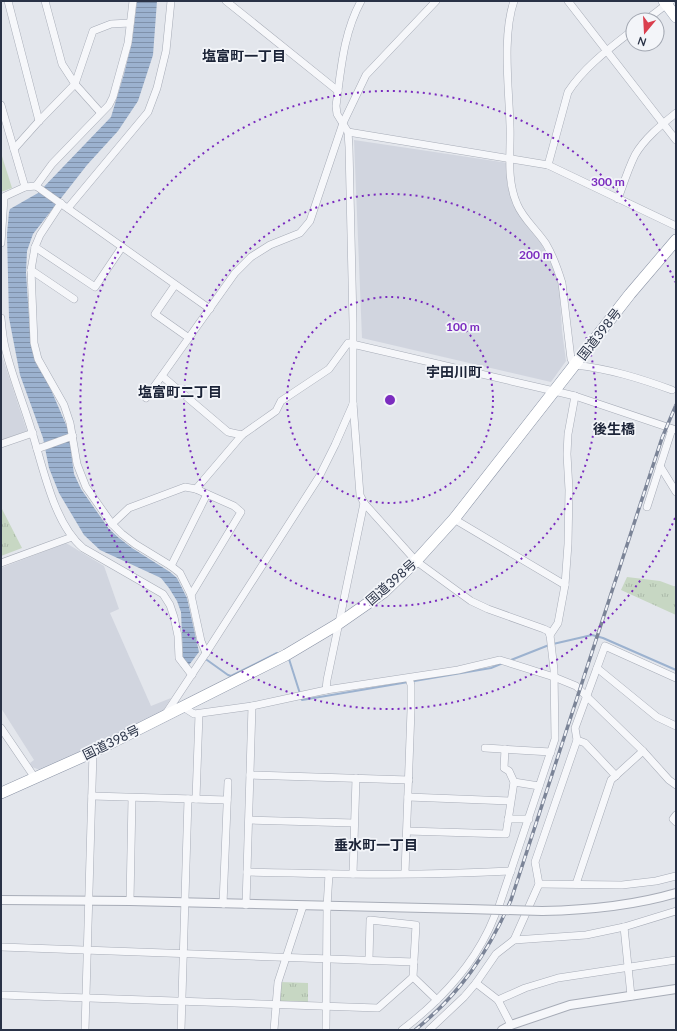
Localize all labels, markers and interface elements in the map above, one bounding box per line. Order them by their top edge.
north arrow [625,12,665,52]
text: N [636,34,648,49]
district label: 塩富町一丁目 [202,47,286,64]
text: 300 m [591,174,625,189]
text: 200 m [519,247,553,262]
street label: 国道398号 [574,305,624,363]
text: 100 m [446,319,480,334]
district label: 宇田川町 [426,363,482,380]
district label: 塩富町二丁目 [138,383,222,400]
centre of rings [383,393,397,407]
district label: 後生橋 [593,420,635,437]
street label: 国道398号 [362,556,420,608]
street label: 国道398号 [80,721,142,763]
district label: 垂水町一丁目 [334,836,418,853]

